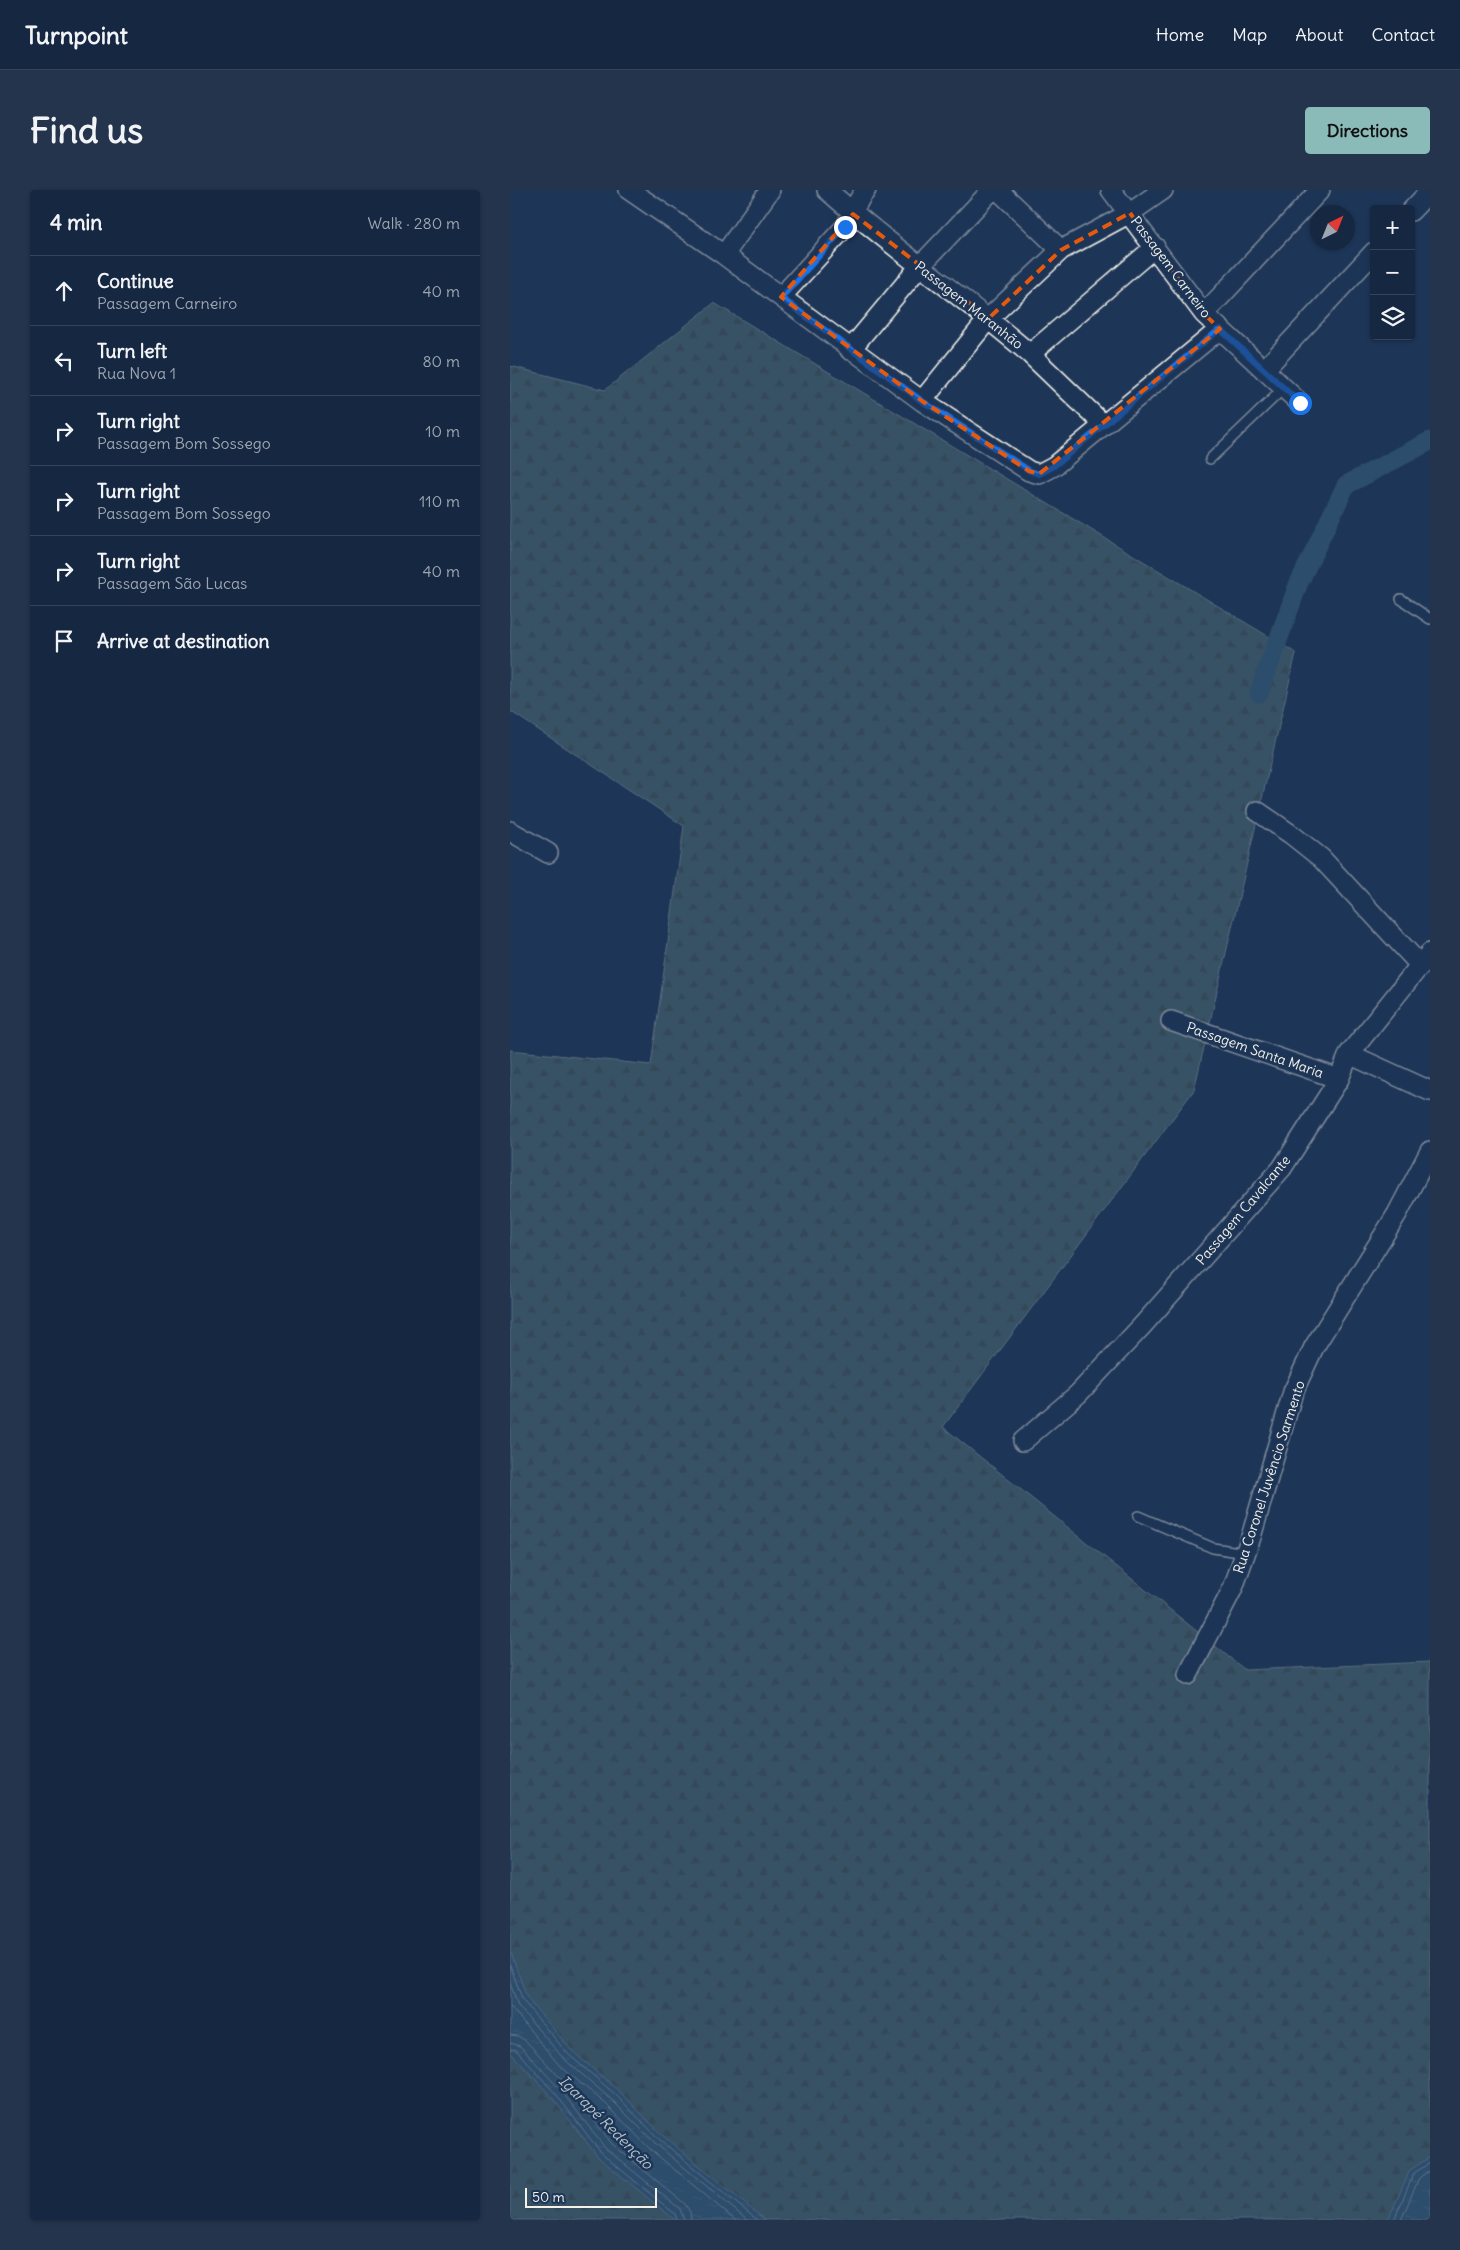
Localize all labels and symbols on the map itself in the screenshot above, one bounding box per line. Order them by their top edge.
north arrow [1310,205,1355,250]
street label: Passagem Carneiro [1127,213,1215,322]
route end [834,216,857,239]
street label: Passagem Maranhão [911,257,1027,353]
route start [1289,392,1312,415]
street label: Passagem Santa Maria [1184,1018,1326,1082]
street label: Passagem Cavalcante [1192,1151,1294,1269]
street label: Rua Coronel Juvêncio Sarmento [1229,1378,1309,1576]
water label: Igarapé Redenção [555,2071,658,2174]
scale bar [525,2185,658,2208]

